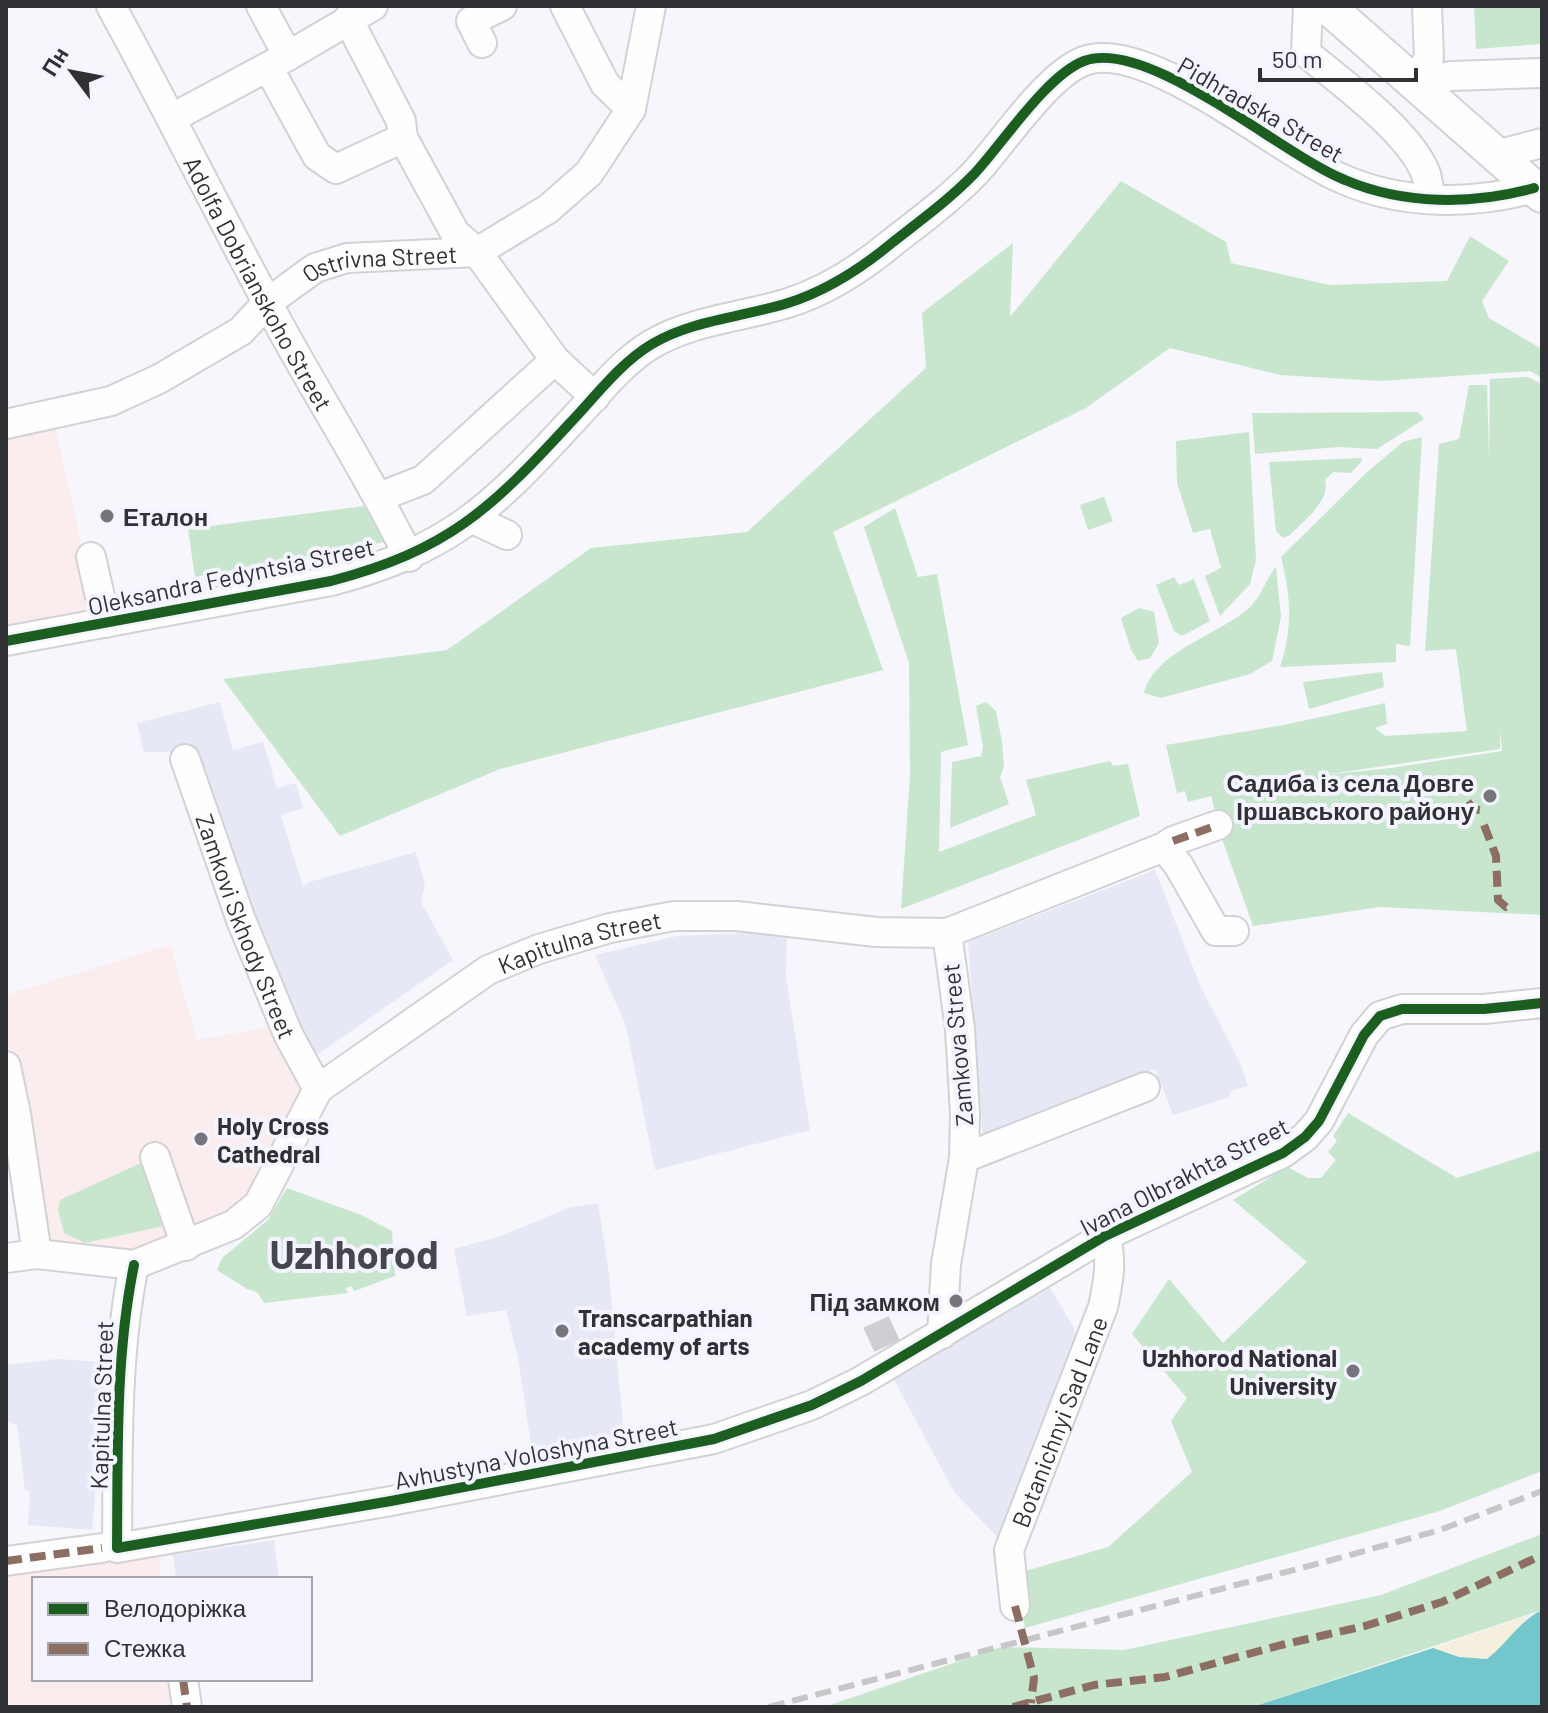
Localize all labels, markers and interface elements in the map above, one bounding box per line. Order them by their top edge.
north arrow [32,32,112,112]
scale bar [1260,32,1416,82]
text: Пн [35,42,73,80]
text: 50 m [1272,44,1323,73]
street label: Pidhradska Street [1173,50,1349,168]
street label: Adolfa Dobrianskoho Street [178,151,339,415]
street label: Ostrivna Street [296,238,458,288]
place label: Еталон [123,502,208,531]
marker: Еталон [98,507,116,525]
street label: Oleksandra Fedyntsia Street [85,531,377,621]
place label: Садиба із села Довге Іршавського району [1226,768,1475,825]
marker: Садиба із села Довге Іршавського району [1481,787,1499,805]
street label: Zamkovi Skhody Street [191,810,303,1043]
street label: Kapitulna Street [493,904,663,979]
street label: Zamkova Street [935,962,979,1128]
place label: Holy Cross Cathedral [217,1111,329,1168]
street label: Ivana Olbrakhta Street [1075,1111,1293,1241]
marker: Holy Cross Cathedral [192,1130,210,1148]
district label: Uzhhorod [269,1229,439,1277]
place label: Під замком [810,1287,940,1316]
marker: Під замком [947,1292,965,1310]
place label: Transcarpathian academy of arts [578,1303,753,1360]
street label: Botanichnyi Sad Lane [1005,1312,1113,1531]
street label: Kapitulna Street [84,1320,118,1490]
marker: Transcarpathian academy of arts [553,1322,571,1340]
place label: Uzhhorod National University [1142,1343,1337,1400]
marker: Uzhhorod National University [1344,1362,1362,1380]
street label: Avhustyna Voloshyna Street [392,1411,680,1495]
legend [32,1577,312,1681]
text: Велодоріжка [104,1593,247,1622]
text: Стежка [104,1633,186,1662]

